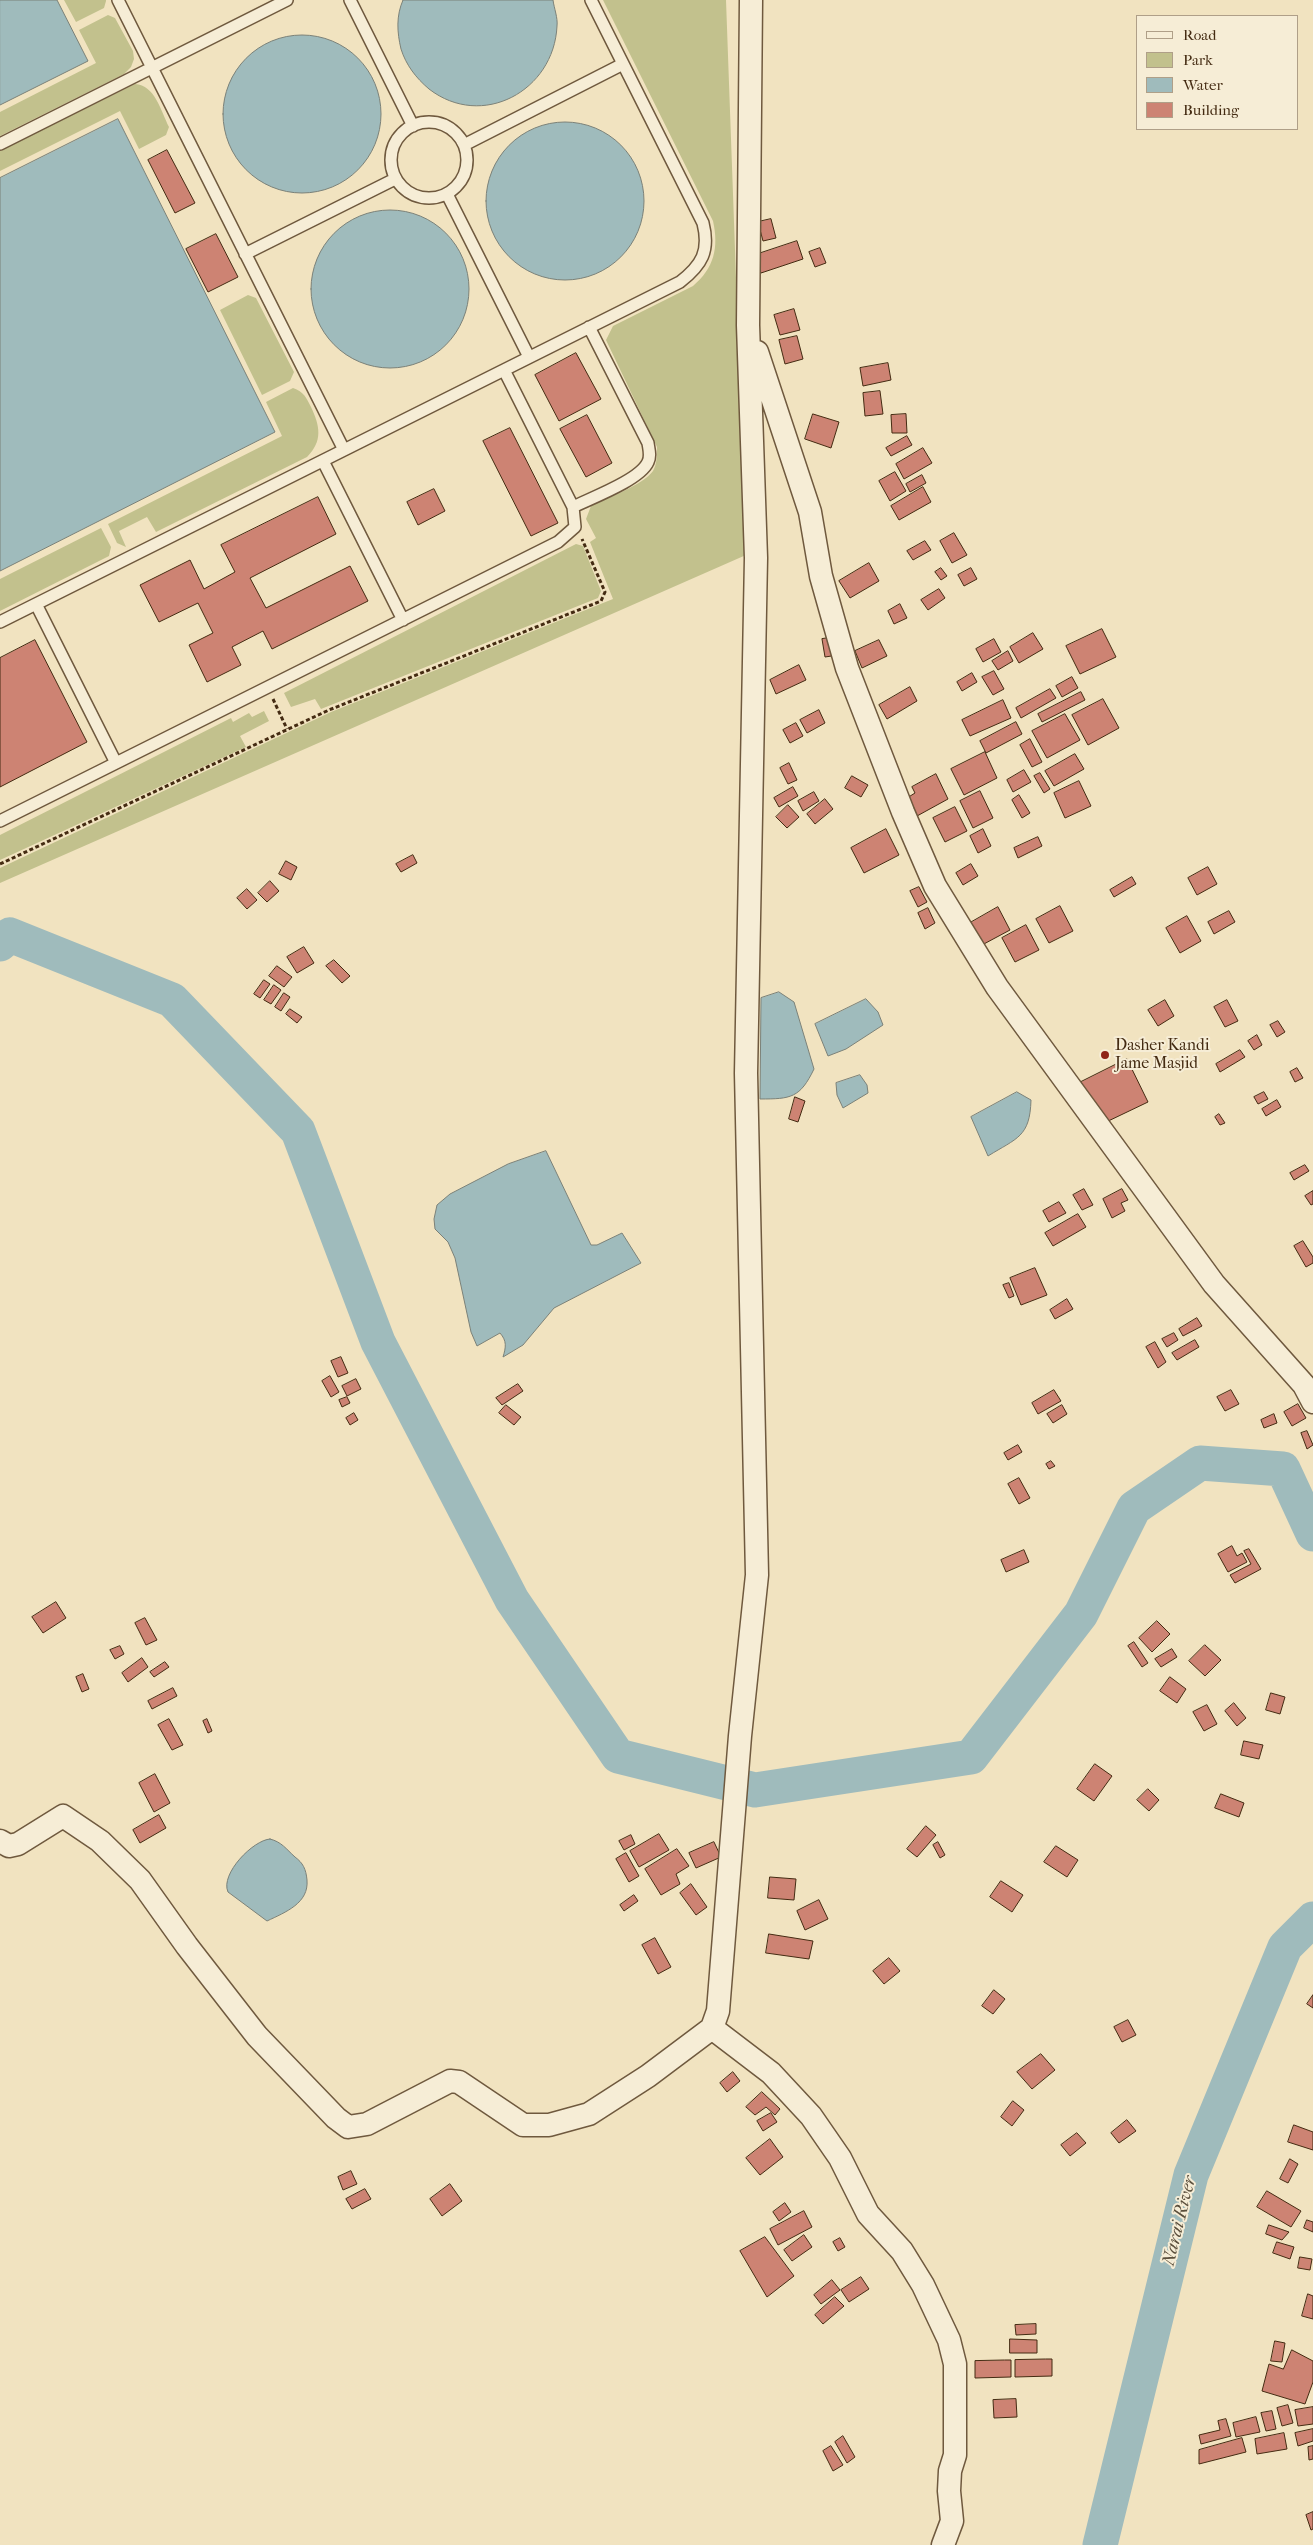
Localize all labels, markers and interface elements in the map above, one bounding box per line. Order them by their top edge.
legend [1136,15,1298,130]
text: Road [1183,26,1216,44]
text: Park [1183,51,1213,69]
text: Water [1183,76,1223,94]
text: Building [1183,101,1239,119]
place label: Dasher Kandi Jame Masjid [1115,1036,1209,1074]
marker: Dasher Kandi Jame Masjid [1099,1049,1111,1061]
water label: Narai River [1158,2174,1202,2268]

